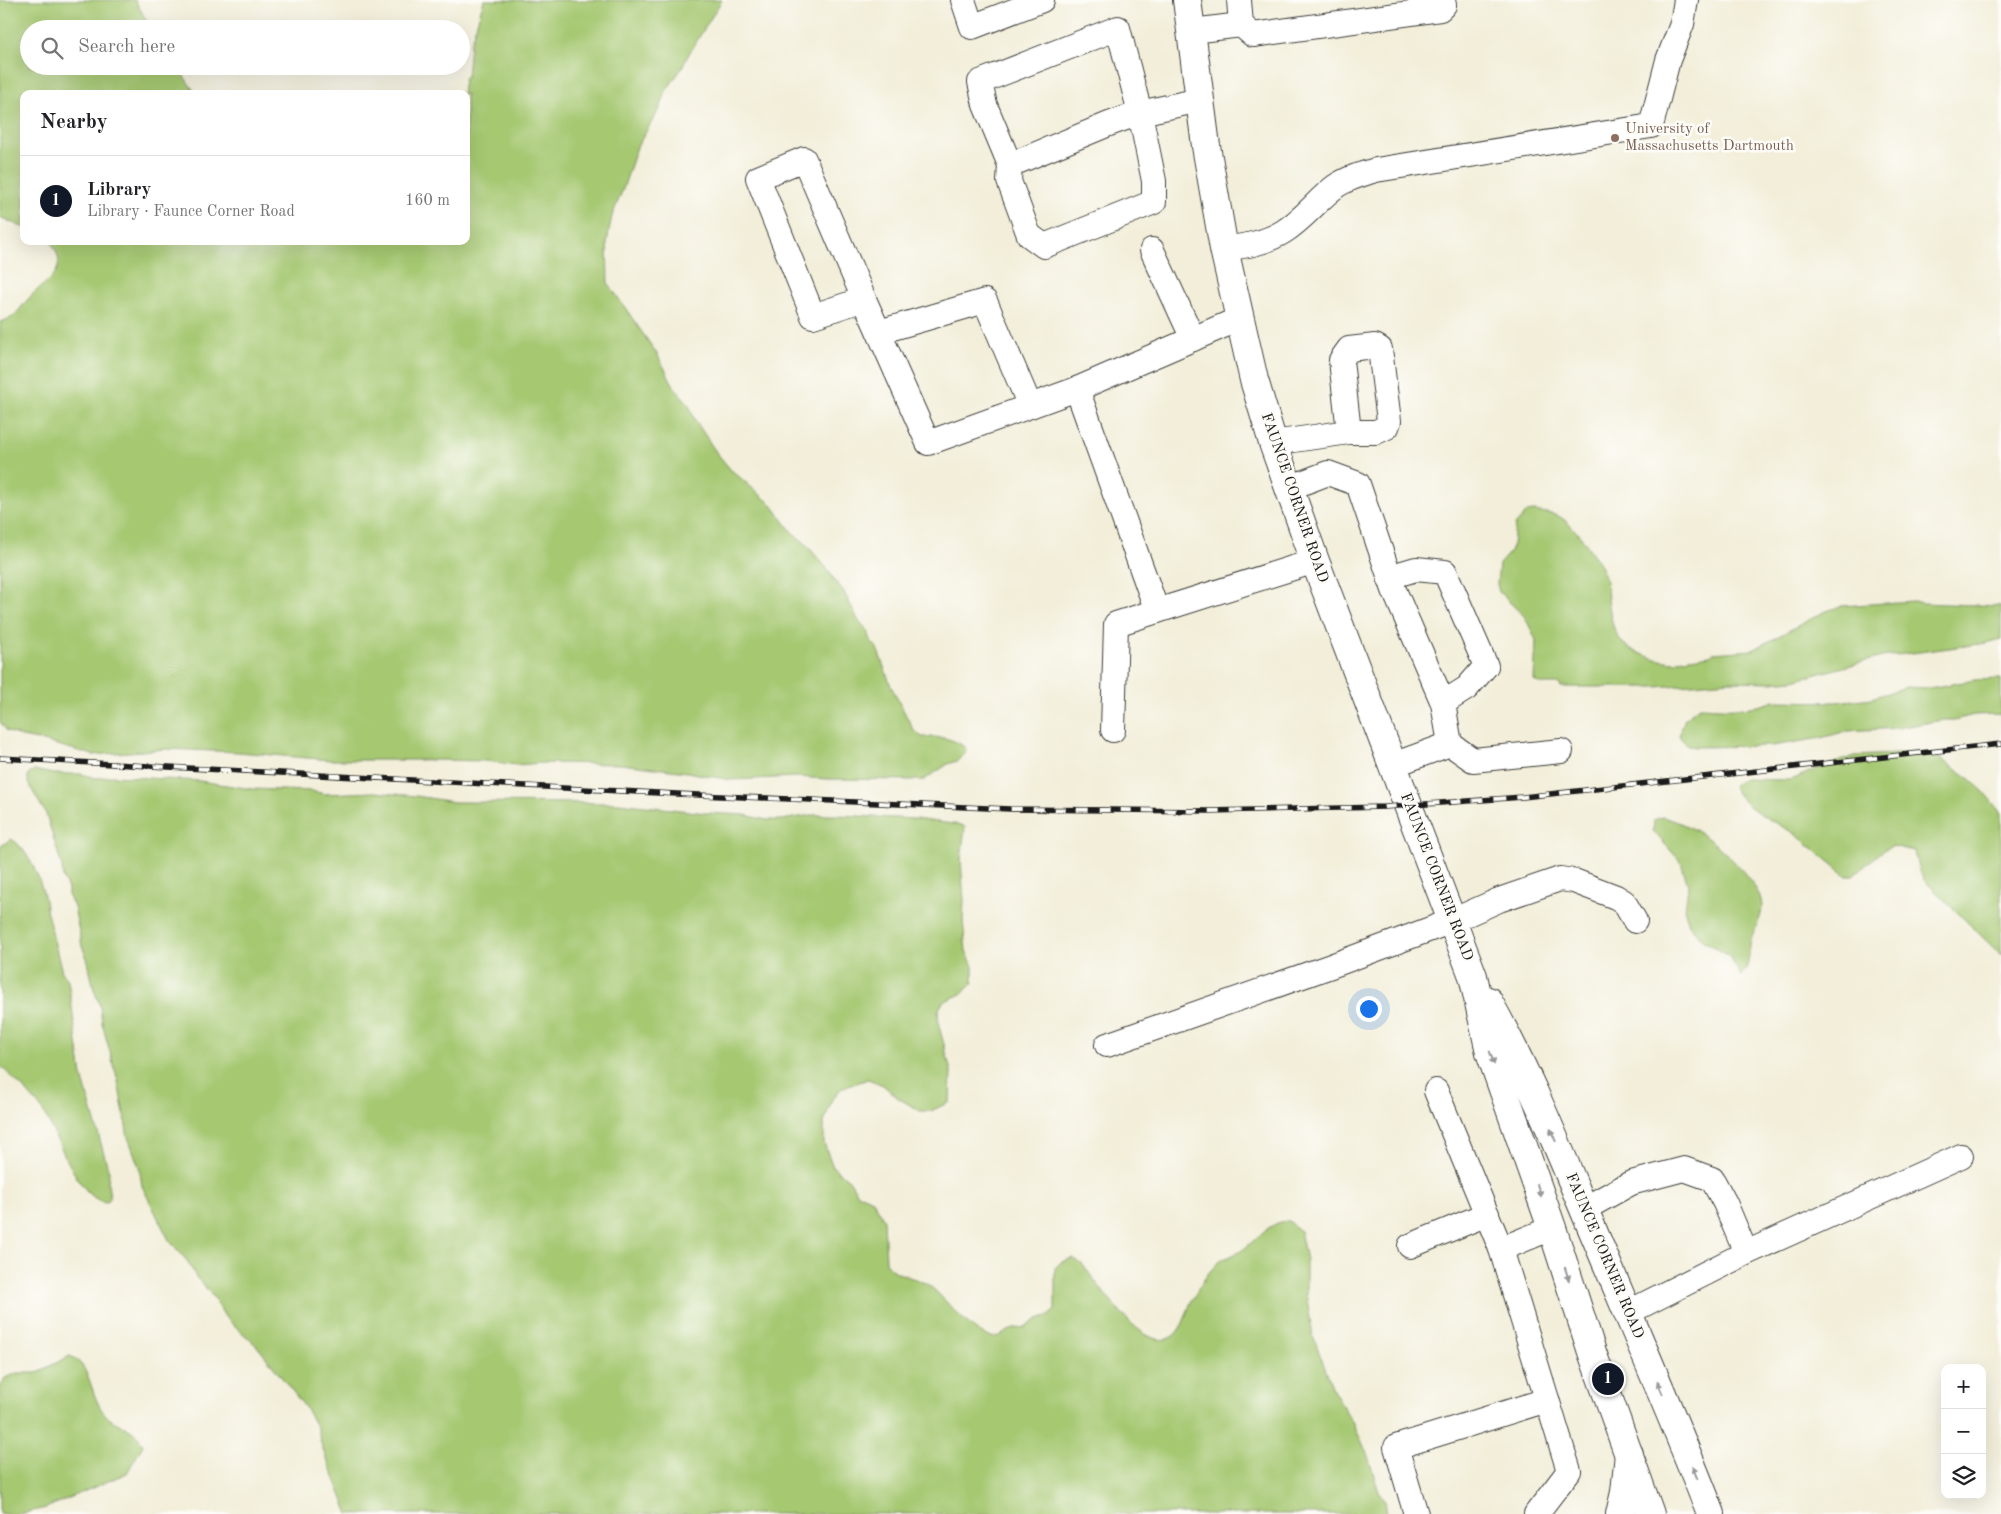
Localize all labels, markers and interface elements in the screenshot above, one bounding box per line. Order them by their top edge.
search box [20,20,470,75]
icon: search [38,34,66,62]
text: Search here [78,38,175,57]
text: Nearby [40,112,108,133]
place label: University of Massachusetts Dartmouth [1625,122,1794,154]
marker: University of Massachusetts Dartmouth [1609,132,1621,144]
text: Library [87,181,152,200]
text: 1 [51,193,61,209]
text: 160 m [405,193,450,209]
text: Library · Faunce Corner Road [87,204,295,220]
street label: FAUNCE CORNER ROAD [1258,411,1330,585]
street label: FAUNCE CORNER ROAD [1397,791,1475,963]
your location [1356,996,1382,1022]
one-way arrow [1489,1050,1496,1065]
one-way arrow [1548,1128,1556,1142]
street label: FAUNCE CORNER ROAD [1562,1171,1646,1341]
one-way arrow [1536,1183,1543,1198]
one-way arrow [1563,1267,1571,1282]
pin: 1 [1592,1360,1624,1398]
map controls [1941,1364,1986,1499]
button: + [1941,1364,1986,1409]
one-way arrow [1656,1380,1664,1395]
button: − [1941,1409,1986,1454]
button: layers [1941,1454,1986,1499]
one-way arrow [1691,1466,1699,1481]

